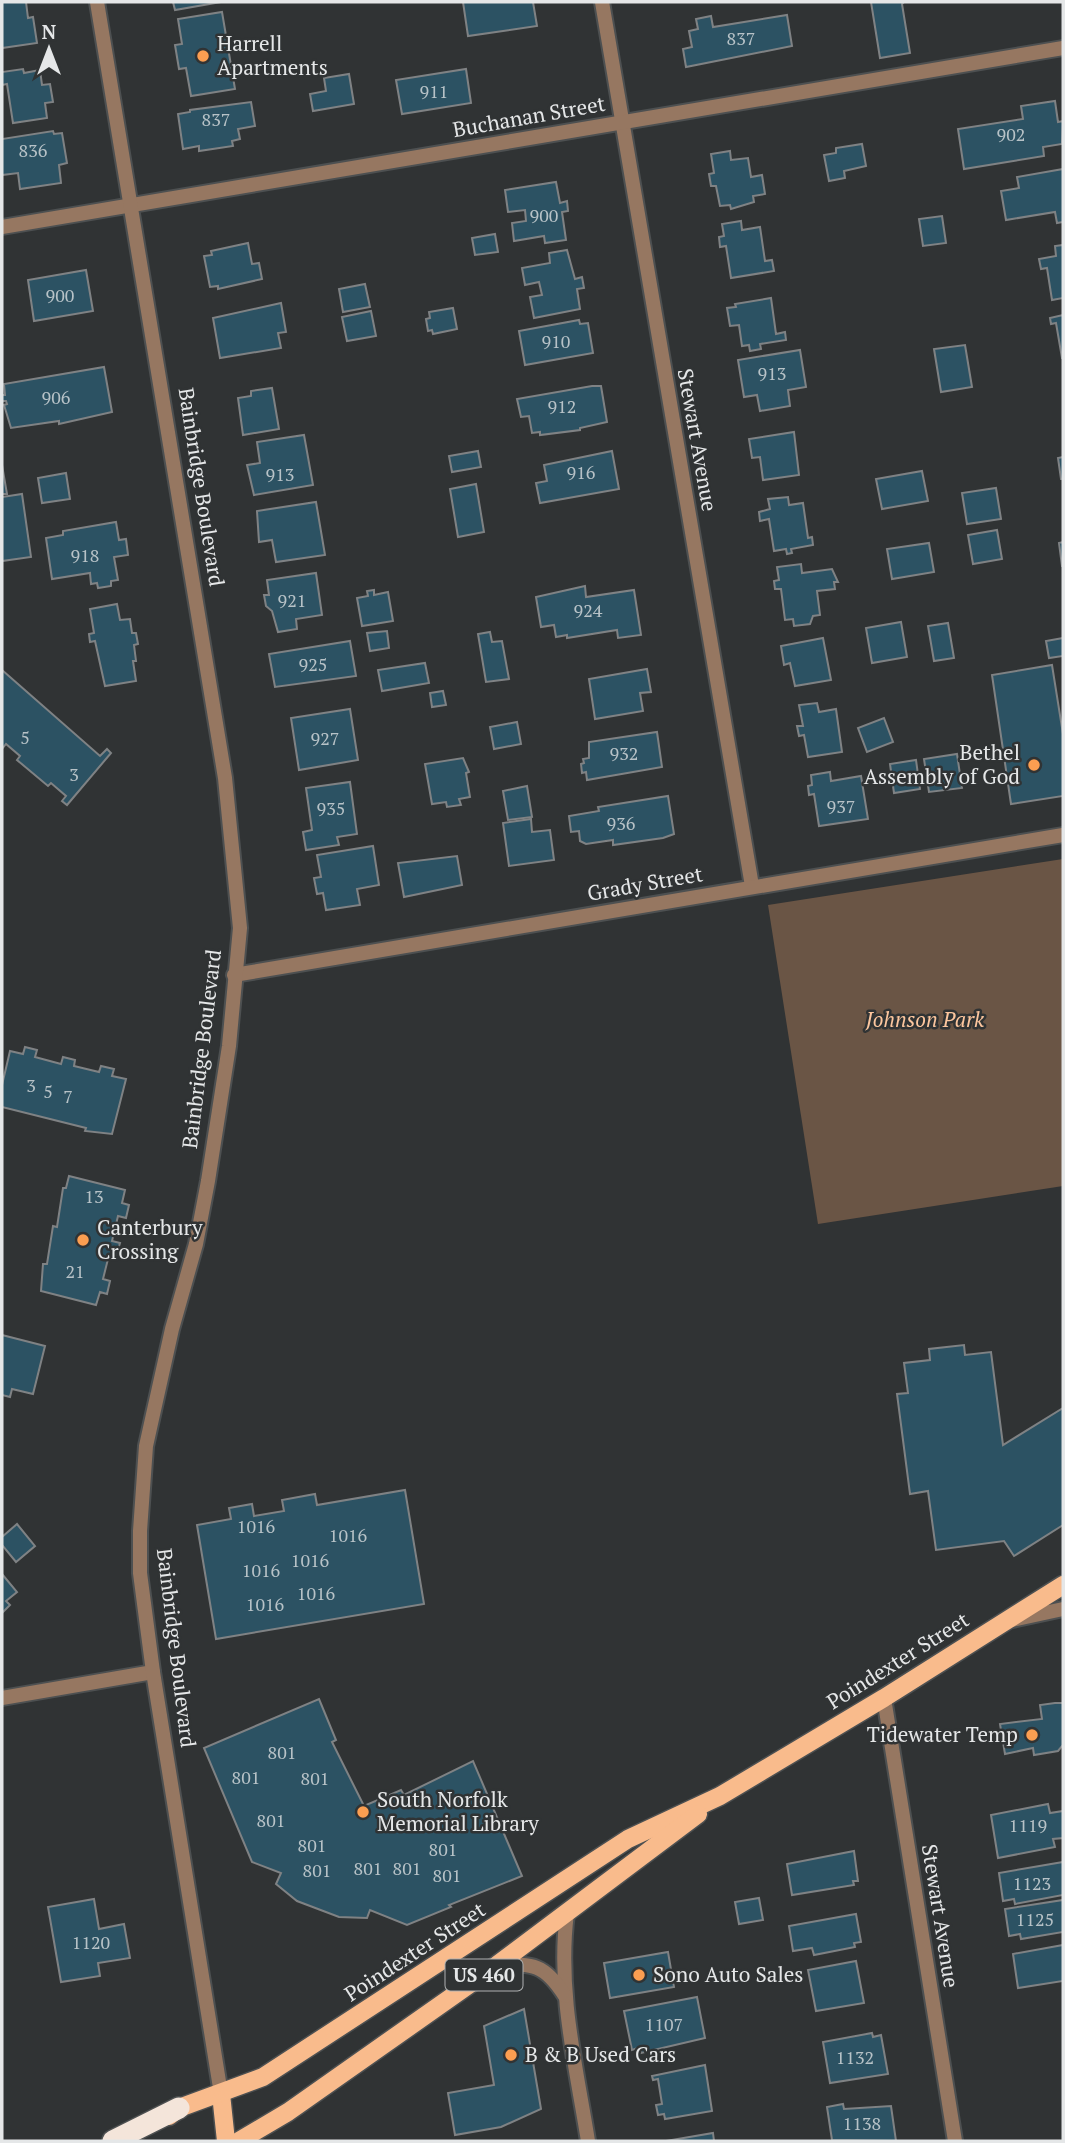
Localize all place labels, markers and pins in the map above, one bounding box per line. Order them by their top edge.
place label: Harrell Apartments [217,29,328,81]
marker: Harrell Apartments [195,48,211,64]
place label: Bethel Assembly of God [864,738,1020,790]
marker: Bethel Assembly of God [1026,757,1042,773]
place label: Canterbury Crossing [97,1213,203,1265]
marker: Canterbury Crossing [75,1232,91,1248]
place label: Tidewater Temp [867,1720,1018,1748]
marker: Tidewater Temp [1024,1727,1040,1743]
place label: South Norfolk Memorial Library [377,1785,539,1837]
marker: South Norfolk Memorial Library [355,1804,371,1820]
place label: Sono Auto Sales [653,1960,803,1988]
marker: Sono Auto Sales [631,1967,647,1983]
place label: B & B Used Cars [525,2040,676,2068]
marker: B & B Used Cars [503,2047,519,2063]

